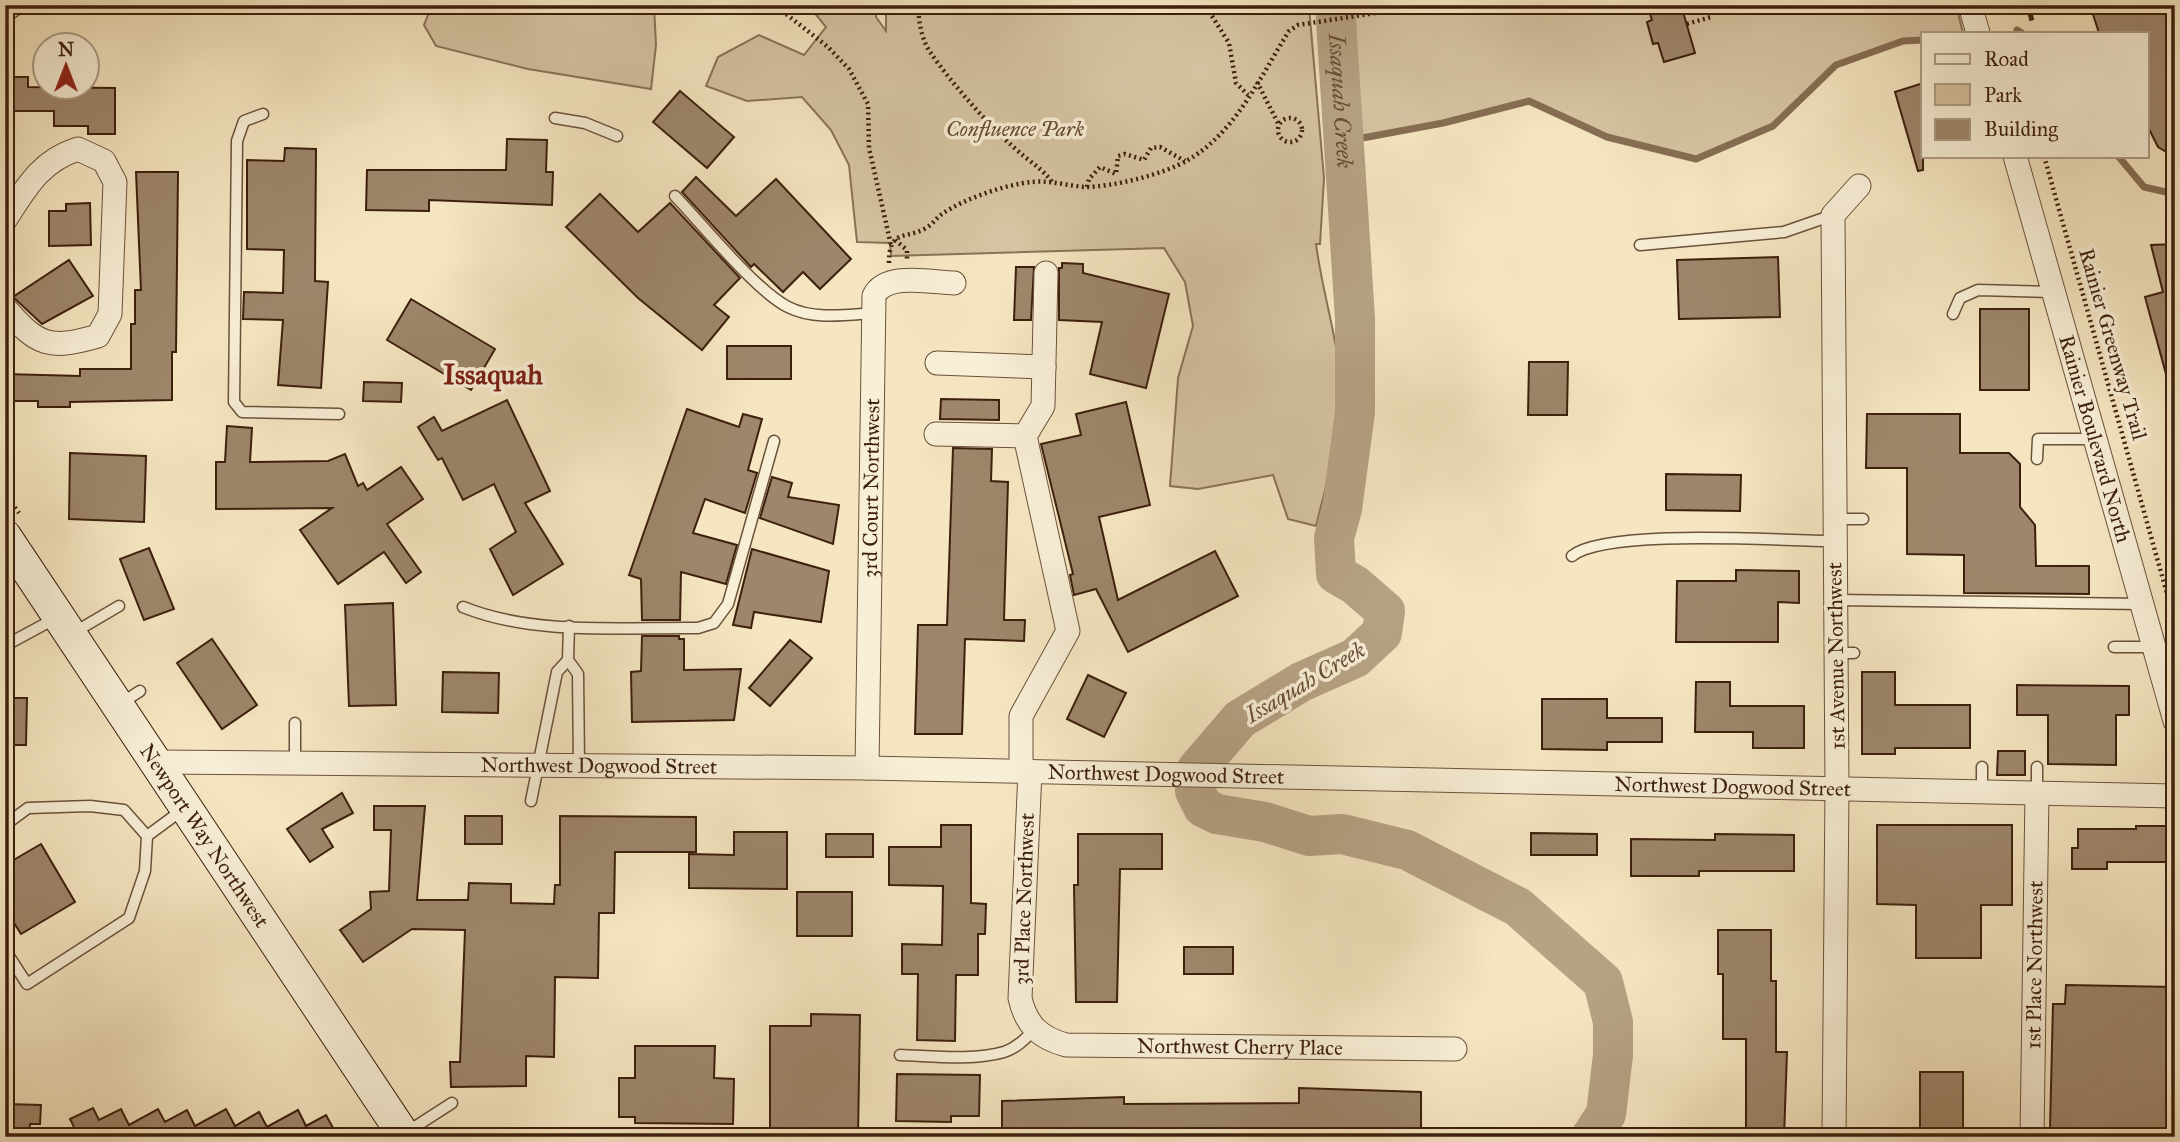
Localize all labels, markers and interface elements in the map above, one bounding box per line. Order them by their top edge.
north arrow [32,32,102,102]
water label: Issaquah Creek [1323,32,1359,169]
legend [1921,32,2148,158]
text: N [58,38,74,61]
text: Road [1984,46,2029,72]
text: Park [1984,82,2022,108]
park label: Confluence Park [946,116,1085,143]
text: Building [1984,116,2058,142]
street label: Rainier Greenway Trail [2073,245,2153,443]
street label: Rainier Boulevard North [2053,332,2137,546]
district label: Issaquah [443,357,543,392]
street label: 3rd Court Northwest [857,397,885,578]
street label: 1st Avenue Northwest [1821,561,1851,750]
water label: Issaquah Creek [1239,635,1370,729]
street label: Newport Way Northwest [134,739,275,933]
street label: Northwest Dogwood Street [481,752,718,780]
street label: Northwest Dogwood Street [1047,759,1285,790]
street label: Northwest Dogwood Street [1614,771,1852,802]
street label: 3rd Place Northwest [1008,812,1040,986]
street label: 1st Place Northwest [2020,880,2049,1050]
street label: Northwest Cherry Place [1137,1033,1343,1061]

